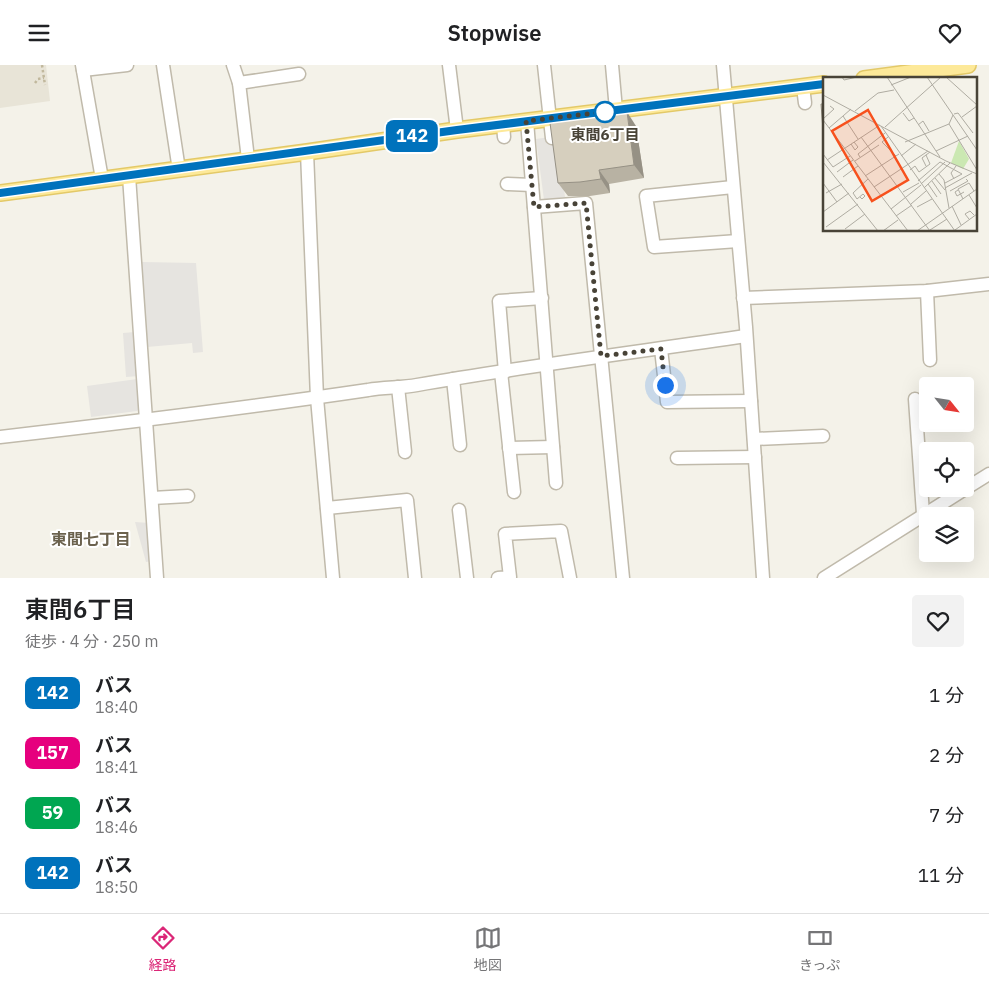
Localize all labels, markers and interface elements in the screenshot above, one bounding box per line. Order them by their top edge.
text: Stopwise [447,18,542,47]
icon: menu [25,19,53,47]
icon: heart [936,19,964,47]
inset map [823,77,976,231]
marker: 東間6丁目 [594,101,616,123]
line badge: 142 [383,120,441,152]
text: 142 [396,124,428,147]
place label: 東間6丁目 [570,125,640,144]
your location [653,373,678,398]
north arrow [919,377,974,433]
map controls [919,377,974,562]
button: locate [919,442,974,497]
button: layers [919,507,974,562]
district label: 東間七丁目 [51,529,131,549]
text: 東間6丁目 [25,593,135,625]
button: heart [912,595,964,647]
text: 徒歩 · 4 分 · 250 m [25,631,158,651]
text: バス [95,673,133,697]
text: 142 [36,681,69,704]
text: 1 分 [929,683,964,707]
text: 18:40 [95,697,138,717]
text: バス [95,733,133,757]
text: 157 [36,741,69,764]
text: 2 分 [929,743,964,767]
text: 18:41 [95,757,138,777]
text: バス [95,793,133,817]
text: 59 [42,801,63,824]
text: 7 分 [929,803,964,827]
text: 18:46 [95,817,138,837]
text: バス [95,853,133,877]
text: 142 [36,861,69,884]
text: 11 分 [918,863,964,887]
text: 18:50 [95,877,138,897]
tab: 経路 [149,924,177,974]
tab: 地図 [474,924,502,974]
tab: きっぷ [799,924,840,974]

